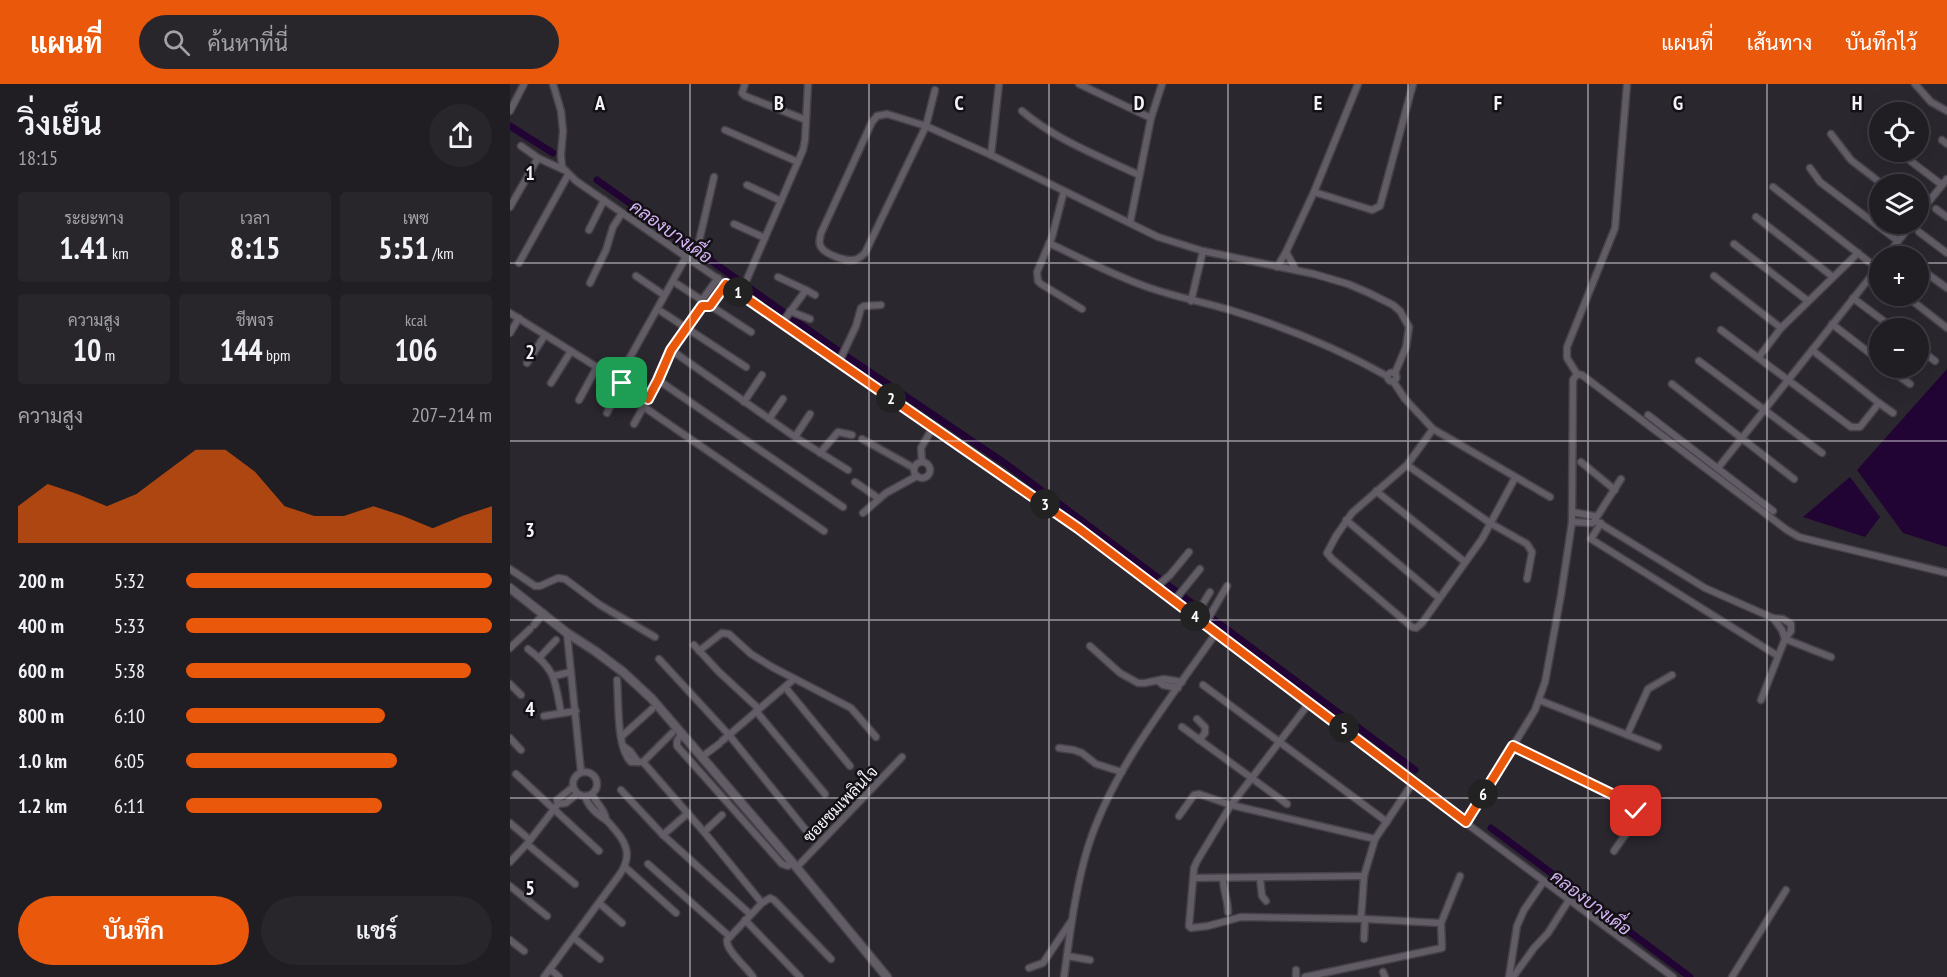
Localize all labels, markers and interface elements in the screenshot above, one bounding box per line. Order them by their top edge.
search box [139,15,559,69]
text: แผนที่ [30,24,103,61]
icon: search [160,26,193,59]
text: ค้นหาที่นี่ [208,29,288,57]
text: แผนที่ [1661,29,1714,56]
text: เส้นทาง [1747,29,1812,56]
text: บันทึกไว้ [1845,29,1917,56]
text: A [594,90,606,116]
text: B [774,90,784,116]
text: C [954,90,964,116]
text: D [1134,90,1145,116]
text: E [1314,90,1322,116]
text: F [1494,90,1502,116]
text: G [1673,90,1683,116]
text: H [1852,90,1862,116]
text: วิ่งเย็น [18,101,102,144]
map controls [1869,102,1929,378]
button: locate [1869,102,1929,162]
button: share [429,104,492,167]
text: 18:15 [18,145,58,171]
text: 1 [525,160,535,186]
button: layers [1869,174,1929,234]
water label: คลองบางเดื่อ [626,192,719,268]
text: ระยะทาง [64,208,124,228]
text: เวลา [240,208,270,228]
text: เพซ [403,208,429,228]
text: 1.41 [59,228,109,267]
text: 8:15 [230,228,280,267]
text: 5:51 [378,228,429,267]
text: km [109,243,129,263]
text: /km [429,243,454,263]
button: + [1869,246,1929,306]
pin: 1 [723,277,753,307]
text: 1 [734,282,742,302]
text: ความสูง [68,310,120,330]
text: ชีพจร [236,310,274,330]
text: kcal [405,310,427,330]
button: − [1869,318,1929,378]
text: 10 [73,330,101,369]
text: 144 [220,330,263,369]
text: 106 [394,330,438,369]
text: 2 [525,339,535,365]
text: m [101,345,115,365]
text: bpm [263,345,290,365]
pin [596,357,647,408]
icon: arrive [605,366,638,399]
pin: 2 [876,383,906,413]
text: 2 [887,388,895,408]
text: 207–214 m [411,402,492,428]
text: ความสูง [18,403,83,429]
pin: 3 [1030,489,1060,519]
text: 3 [1041,494,1049,514]
text: 3 [525,517,535,543]
text: 200 m [18,568,64,594]
text: 5:32 [114,568,145,594]
pin: 4 [1180,601,1210,631]
text: 4 [1191,606,1199,626]
text: 400 m [18,613,64,639]
text: 5:33 [114,613,145,639]
text: 600 m [18,658,64,684]
text: 5:38 [114,658,145,684]
text: 4 [525,696,535,722]
text: 800 m [18,703,64,729]
text: 6:10 [114,703,145,729]
pin: 5 [1329,713,1359,743]
text: 5 [1340,718,1348,738]
text: 1.0 km [18,748,67,774]
text: 6:05 [114,748,145,774]
street label: ซอยชมเพลินใจ [798,761,882,846]
pin: 6 [1468,779,1498,809]
text: 6 [1479,784,1487,804]
pin [1610,785,1661,836]
text: 1.2 km [18,793,67,819]
text: 6:11 [114,793,145,819]
icon: check [1619,794,1652,827]
water label: คลองบางเดื่อ [1546,862,1639,940]
text: 5 [525,875,535,901]
button: บันทึก [18,896,249,965]
button: แชร์ [261,896,492,965]

